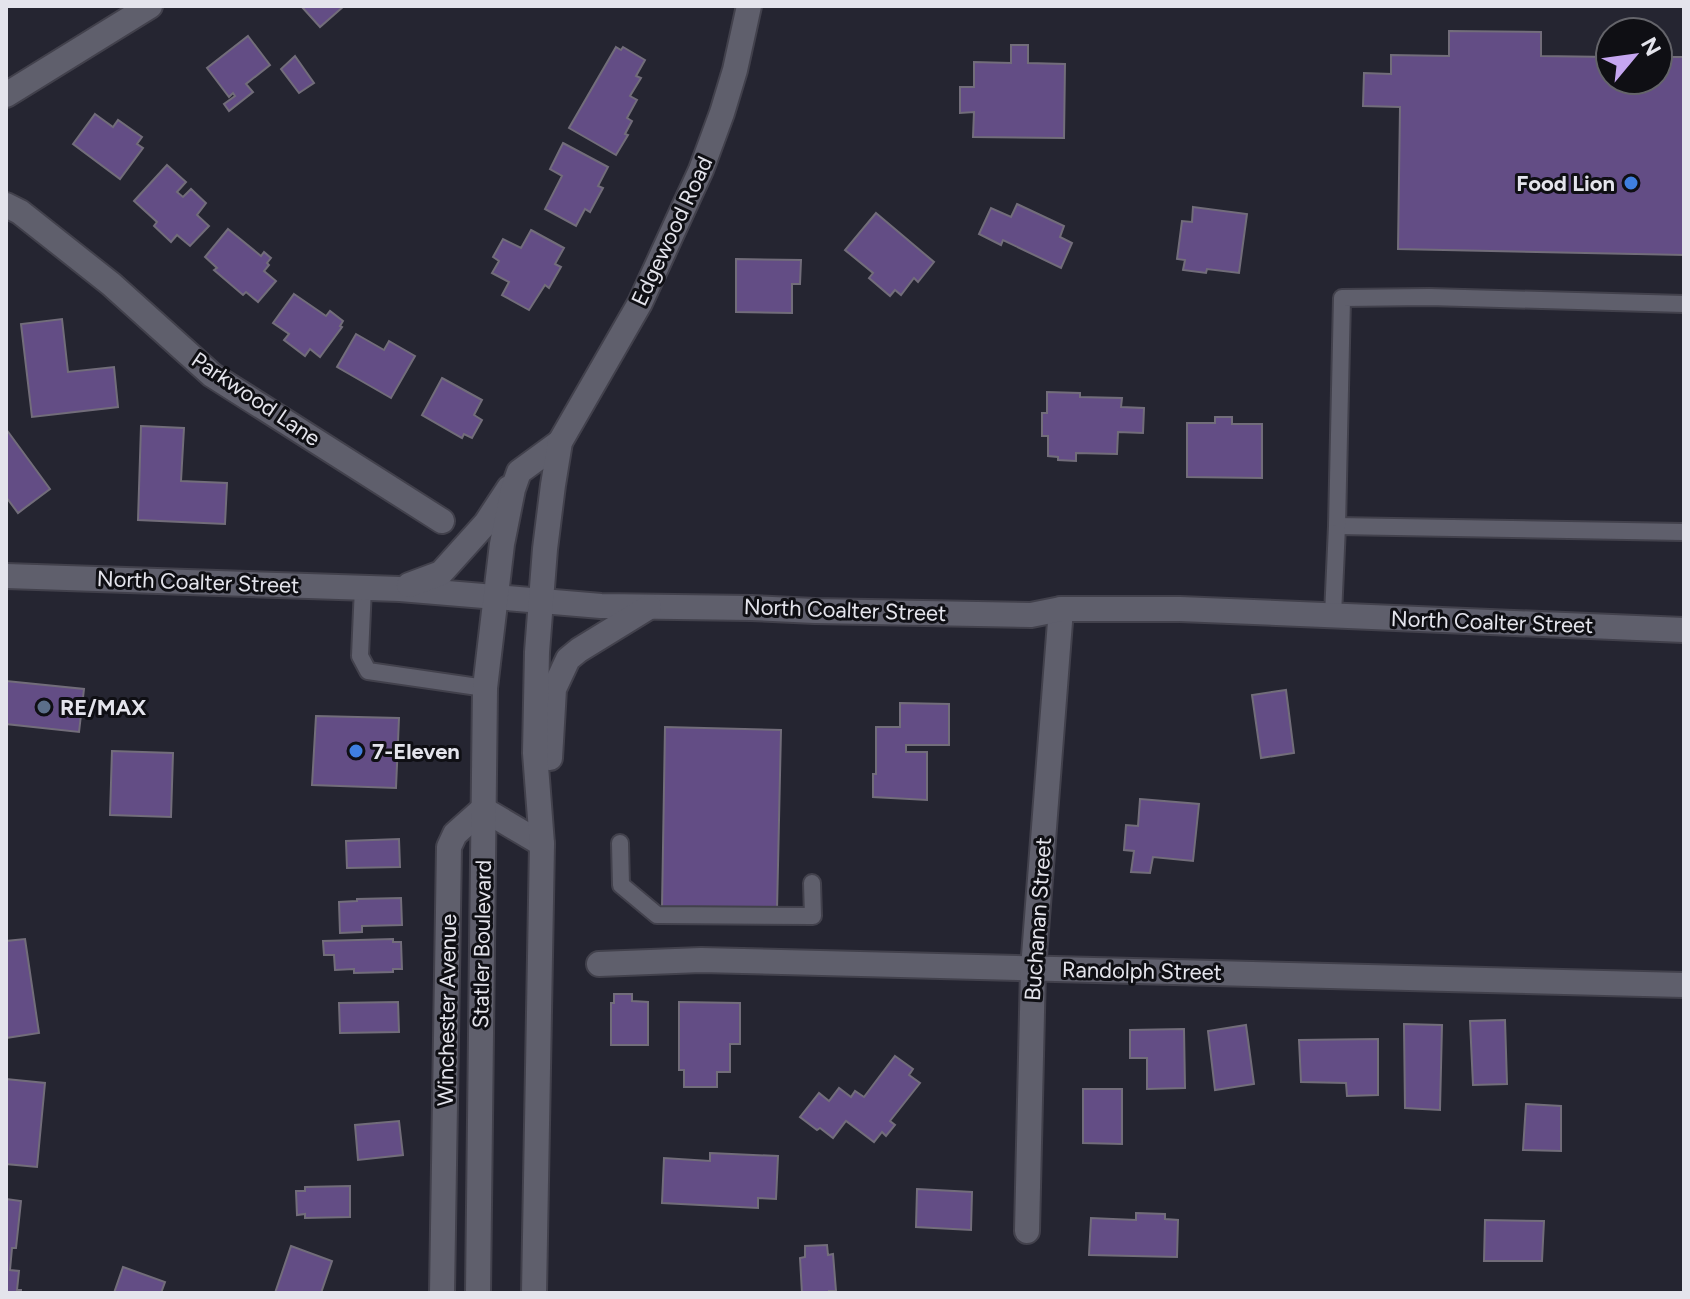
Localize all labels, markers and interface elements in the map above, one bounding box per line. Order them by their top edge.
north arrow [1594,16,1674,96]
text: N [1635,33,1667,61]
street label: Edgewood Road [626,152,718,310]
place label: Food Lion [1516,170,1615,197]
marker: Food Lion [1622,174,1640,192]
street label: Parkwood Lane [186,346,326,452]
street label: North Coalter Street [96,565,300,599]
street label: North Coalter Street [743,593,947,627]
street label: North Coalter Street [1390,605,1594,639]
place label: RE/MAX [60,694,146,721]
marker: RE/MAX [35,698,53,716]
place label: 7-Eleven [372,738,460,765]
marker: 7-Eleven [347,742,365,760]
street label: Buchanan Street [1019,836,1057,1002]
street label: Statler Boulevard [467,859,497,1029]
street label: Winchester Avenue [432,914,462,1106]
street label: Randolph Street [1062,956,1222,986]

